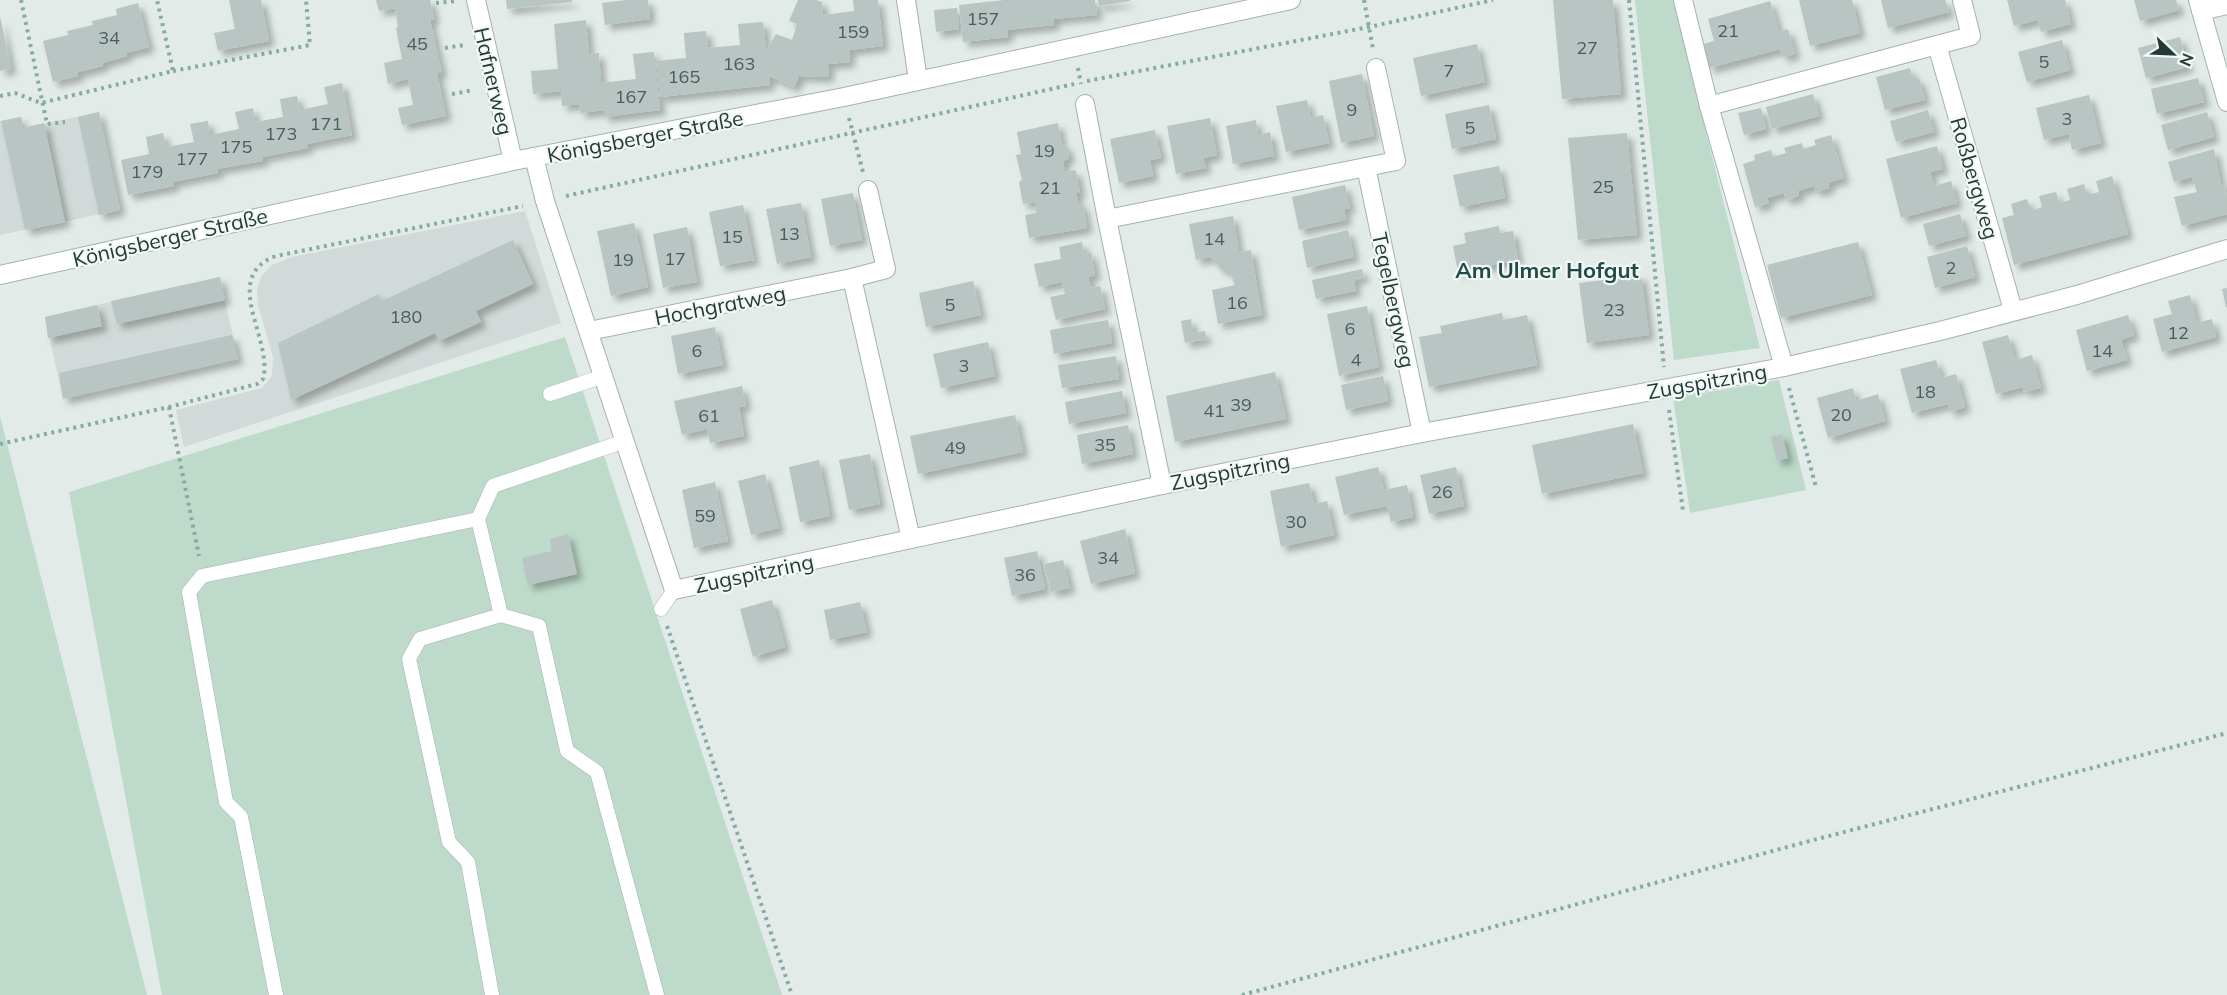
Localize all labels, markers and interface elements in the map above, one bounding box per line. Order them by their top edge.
house number: 157 [967,7,999,30]
house number: 21 [1717,19,1739,42]
house number: 159 [837,20,869,43]
north arrow [2143,24,2203,84]
street label: Hafnerweg [469,25,519,137]
house number: 34 [98,26,120,49]
house number: 45 [406,32,428,55]
house number: 27 [1576,36,1598,59]
house number: 5 [2039,50,2050,73]
text: N [2175,50,2198,69]
house number: 163 [723,52,755,75]
house number: 7 [1444,59,1454,82]
house number: 165 [668,65,700,88]
house number: 167 [615,85,647,108]
house number: 9 [1347,98,1357,121]
street label: Königsberger Straße [545,104,745,168]
house number: 3 [2062,107,2072,130]
house number: 171 [310,112,342,135]
street label: Roßbergweg [1945,114,2005,242]
house number: 5 [1465,116,1476,139]
house number: 173 [265,122,297,145]
house number: 175 [220,135,252,158]
house number: 19 [1033,139,1055,162]
house number: 177 [176,147,208,170]
house number: 179 [131,160,163,183]
house number: 25 [1592,175,1614,198]
house number: 21 [1039,176,1061,199]
street label: Königsberger Straße [70,202,270,272]
house number: 13 [778,222,800,245]
house number: 15 [721,225,743,248]
house number: 14 [1203,227,1225,250]
street label: Tegelbergweg [1367,230,1421,370]
house number: 17 [664,247,686,270]
house number: 19 [612,248,634,271]
district label: Am Ulmer Hofgut [1455,256,1639,284]
house number: 2 [1946,256,1956,279]
street label: Hochgratweg [652,280,788,330]
house number: 16 [1226,291,1248,314]
house number: 5 [945,293,956,316]
house number: 23 [1603,298,1625,321]
house number: 180 [390,305,422,328]
house number: 6 [1345,317,1355,340]
house number: 12 [2167,321,2189,344]
house number: 6 [692,339,702,362]
house number: 14 [2091,339,2113,362]
house number: 4 [1351,348,1362,371]
house number: 3 [959,354,969,377]
street label: Zugspitzring [1645,358,1769,404]
house number: 18 [1914,380,1936,403]
house number: 39 [1230,393,1252,416]
house number: 41 [1203,399,1225,422]
house number: 20 [1830,403,1852,426]
house number: 61 [698,404,720,427]
house number: 35 [1094,433,1116,456]
house number: 49 [944,436,966,459]
street label: Zugspitzring [1168,447,1292,495]
house number: 26 [1431,480,1453,503]
house number: 59 [694,504,716,527]
house number: 30 [1285,510,1307,533]
house number: 34 [1097,546,1119,569]
street label: Zugspitzring [692,548,816,598]
house number: 36 [1014,563,1036,586]

